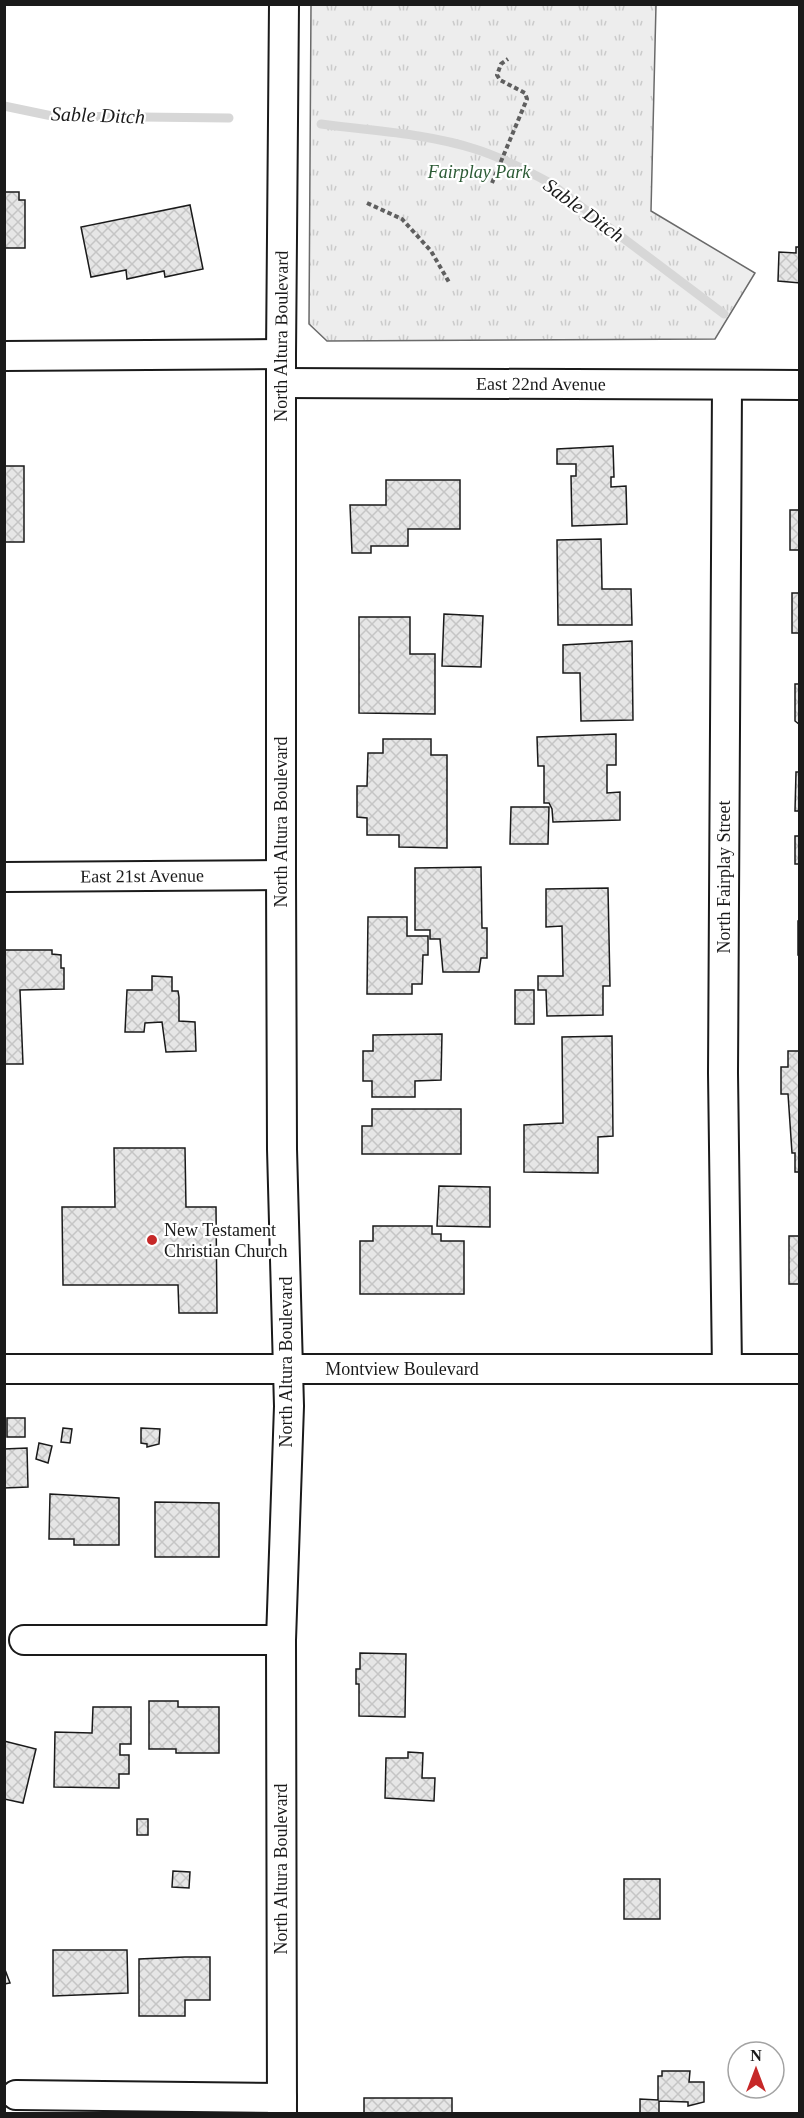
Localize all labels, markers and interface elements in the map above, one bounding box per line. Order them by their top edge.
water label: Sable Ditch [51,102,145,128]
park label: Fairplay Park [427,162,531,182]
water label: Sable Ditch [540,174,628,246]
street label: North Altura Boulevard [271,251,292,422]
street label: East 22nd Avenue [476,374,606,394]
street label: North Altura Boulevard [271,737,291,907]
street label: North Fairplay Street [714,801,734,953]
street label: East 21st Avenue [80,866,204,886]
place label: New Testament Christian Church [164,1220,288,1261]
marker: New Testament Christian Church [145,1233,159,1247]
street label: North Altura Boulevard [276,1277,296,1447]
street label: Montview Boulevard [325,1359,479,1379]
street label: North Altura Boulevard [271,1784,291,1954]
north arrow [726,2040,786,2100]
text: N [750,2047,762,2064]

